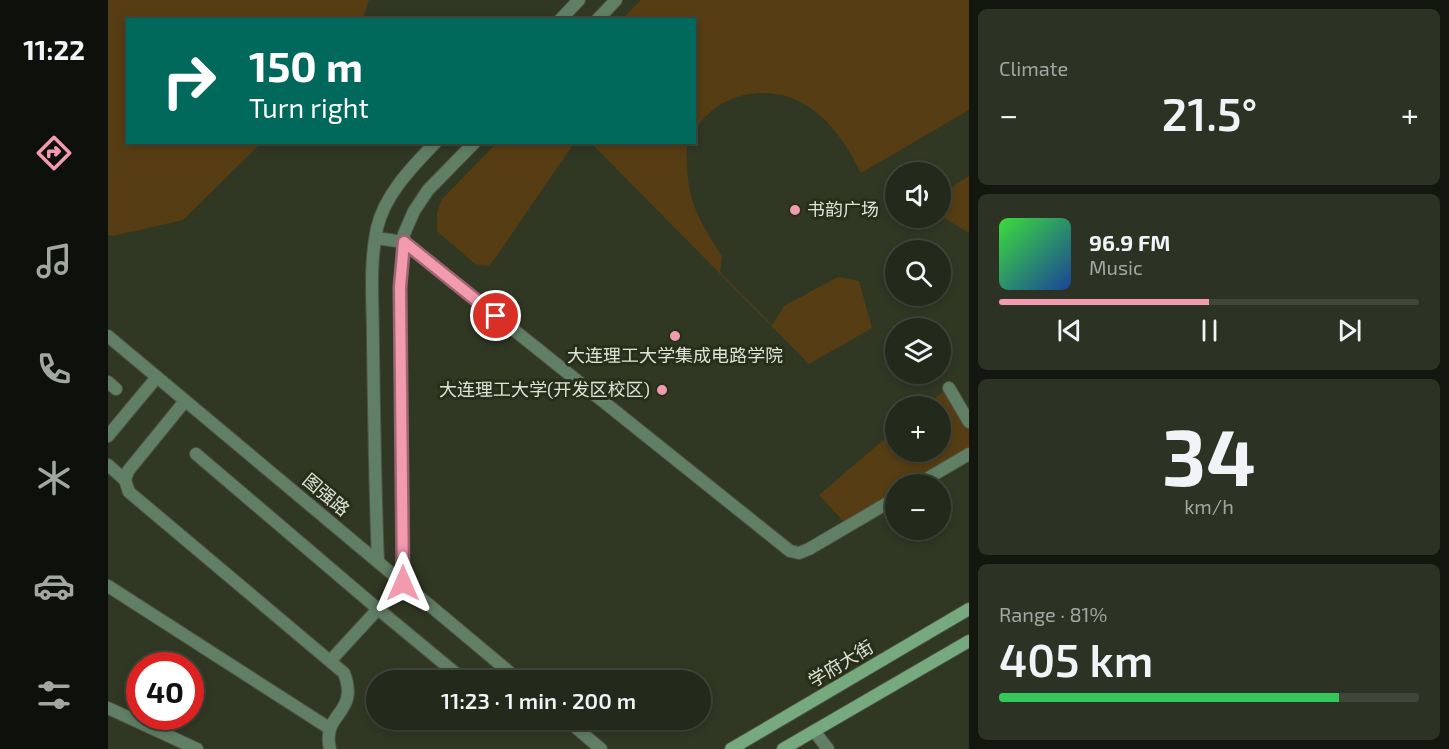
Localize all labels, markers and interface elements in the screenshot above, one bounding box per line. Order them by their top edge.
text: 11:22 [23,33,85,65]
text: 150 m [249,40,363,90]
icon: right [150,42,228,120]
text: Climate [999,56,1068,80]
text: 21.5° [1162,86,1257,140]
text: Turn right [249,91,369,123]
text: − [999,94,1018,134]
text: + [1401,94,1419,134]
icon: directions [33,132,75,174]
map controls [885,162,951,540]
button: sound [885,162,951,228]
place label: 书韵广场 [807,198,879,220]
marker: 书韵广场 [788,203,802,217]
text: 96.9 FM [1089,229,1170,255]
icon: music [33,240,75,282]
button: search [885,240,951,306]
text: Music [1089,255,1143,279]
pin [470,290,521,341]
icon: arrive [479,299,512,332]
icon: previous [1053,314,1086,347]
icon: pause [1193,314,1226,347]
icon: next [1333,314,1366,347]
button: layers [885,318,951,384]
marker: 大连理工大学集成电路学院 [668,329,682,343]
place label: 大连理工大学集成电路学院 [567,344,783,366]
icon: phone [33,348,75,390]
place label: 大连理工大学(开发区校区) [439,378,650,400]
marker: 大连理工大学(开发区校区) [655,383,669,397]
button: + [885,396,951,462]
text: 34 [1162,408,1256,502]
icon: climate [33,457,75,499]
street label: 图强路 [299,468,354,520]
button: − [885,474,951,540]
text: km/h [1184,494,1234,518]
position arrow [371,551,435,615]
icon: car [33,565,75,607]
text: Range · 81% [999,602,1107,626]
text: 405 km [999,632,1153,686]
street label: 学府大街 [804,635,877,691]
speed limit sign: 40 [126,652,204,730]
icon: filters [33,674,75,716]
text: 11:23 · 1 min · 200 m [441,687,636,713]

